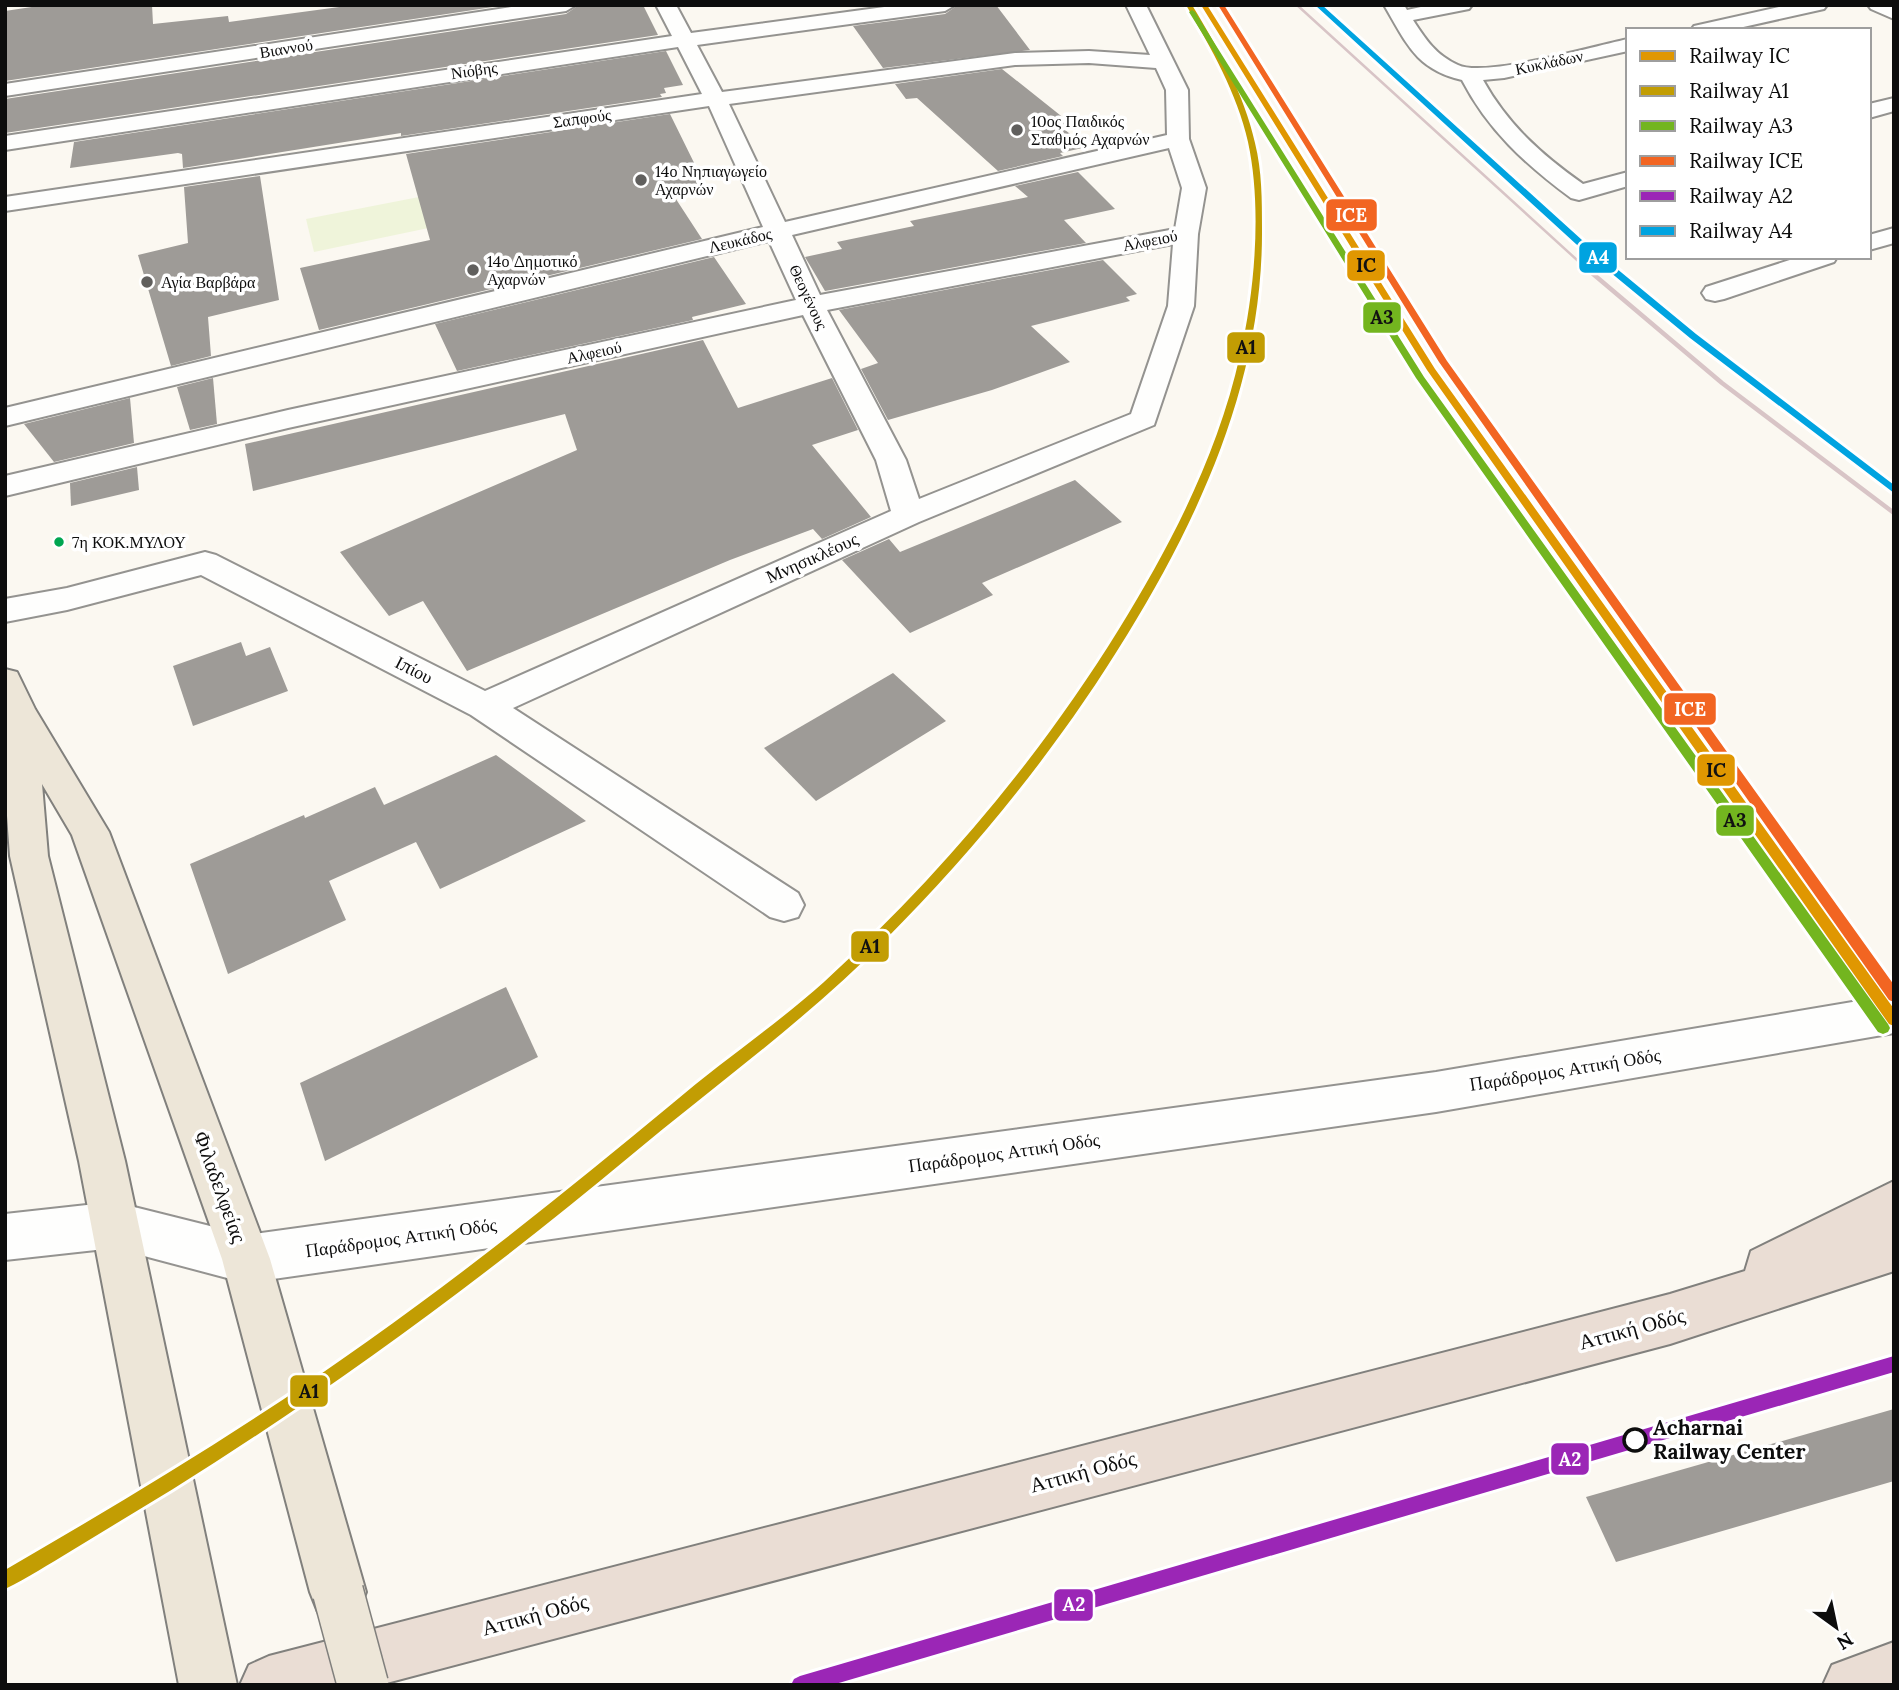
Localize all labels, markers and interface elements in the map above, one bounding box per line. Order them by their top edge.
legend [1626,28,1871,259]
street label: Βιαννού [258,34,314,62]
text: Railway IC [1689,42,1790,69]
street label: Κυκλάδων [1513,45,1585,79]
street label: Νιόβης [449,57,499,83]
text: Railway A1 [1689,77,1789,104]
street label: Σαπφούς [552,104,613,132]
place label: 10ος Παιδικός Σταθμός Αχαρνών [1031,111,1149,149]
text: Railway A3 [1689,112,1793,139]
marker: 10ος Παιδικός Σταθμός Αχαρνών [1009,122,1025,138]
text: Railway ICE [1689,147,1803,174]
place label: 14ο Νηπιαγωγείο Αχαρνών [655,161,767,199]
marker: 14ο Νηπιαγωγείο Αχαρνών [633,172,649,188]
text: Railway A2 [1689,182,1793,209]
line badge: ICE [1325,198,1378,232]
text: ICE [1335,203,1367,227]
text: Railway A4 [1689,217,1793,244]
street label: Λευκάδος [706,223,774,257]
street label: Αλφειού [1121,225,1179,255]
line badge: A4 [1578,241,1618,274]
text: A4 [1587,245,1609,269]
line badge: IC [1346,249,1386,282]
place label: 14ο Δημοτικό Αχαρνών [487,251,578,289]
text: IC [1356,253,1376,277]
street label: Θεογένους [785,261,833,333]
marker: 14ο Δημοτικό Αχαρνών [465,262,481,278]
place label: Αγία Βαρβάρα [161,272,256,292]
marker: Αγία Βαρβάρα [139,274,155,290]
line badge: A3 [1362,301,1402,334]
text: A3 [1370,305,1394,329]
line badge: A1 [1226,331,1266,364]
text: A1 [1236,335,1256,359]
street label: Αλφειού [565,336,623,368]
street label: Μνησικλέους [762,527,861,588]
place label: 7η ΚΟΚ.ΜΥΛΟΥ [72,532,186,552]
marker: 7η ΚΟΚ.ΜΥΛΟΥ [52,535,66,549]
street label: Ιπίου [392,650,437,689]
line badge: ICE [1663,692,1717,726]
text: ICE [1674,697,1706,721]
line badge: IC [1696,753,1736,787]
text: IC [1706,758,1726,782]
line badge: A3 [1715,804,1755,837]
text: A3 [1723,808,1747,832]
line badge: A1 [850,930,890,963]
text: A1 [860,934,880,958]
street label: Παράδρομος Αττική Οδός [1468,1043,1662,1096]
street label: Φιλαδελφείας [188,1127,253,1247]
street label: Παράδρομος Αττική Οδός [907,1128,1101,1177]
street label: Παράδρομος Αττική Οδός [304,1213,498,1262]
street label: Αττική Οδός [1576,1301,1688,1356]
line badge: A1 [289,1374,329,1408]
text: A1 [299,1379,319,1403]
place label: Acharnai Railway Center [1653,1414,1806,1465]
marker: Acharnai Railway Center [1623,1428,1647,1452]
line badge: A2 [1550,1442,1590,1476]
street label: Αττική Οδός [1027,1444,1139,1499]
text: A2 [1559,1447,1582,1471]
street label: Αττική Οδός [479,1587,591,1642]
line badge: A2 [1053,1588,1094,1622]
text: A2 [1063,1592,1086,1616]
north arrow [1801,1592,1871,1662]
text: N [1832,1627,1858,1655]

